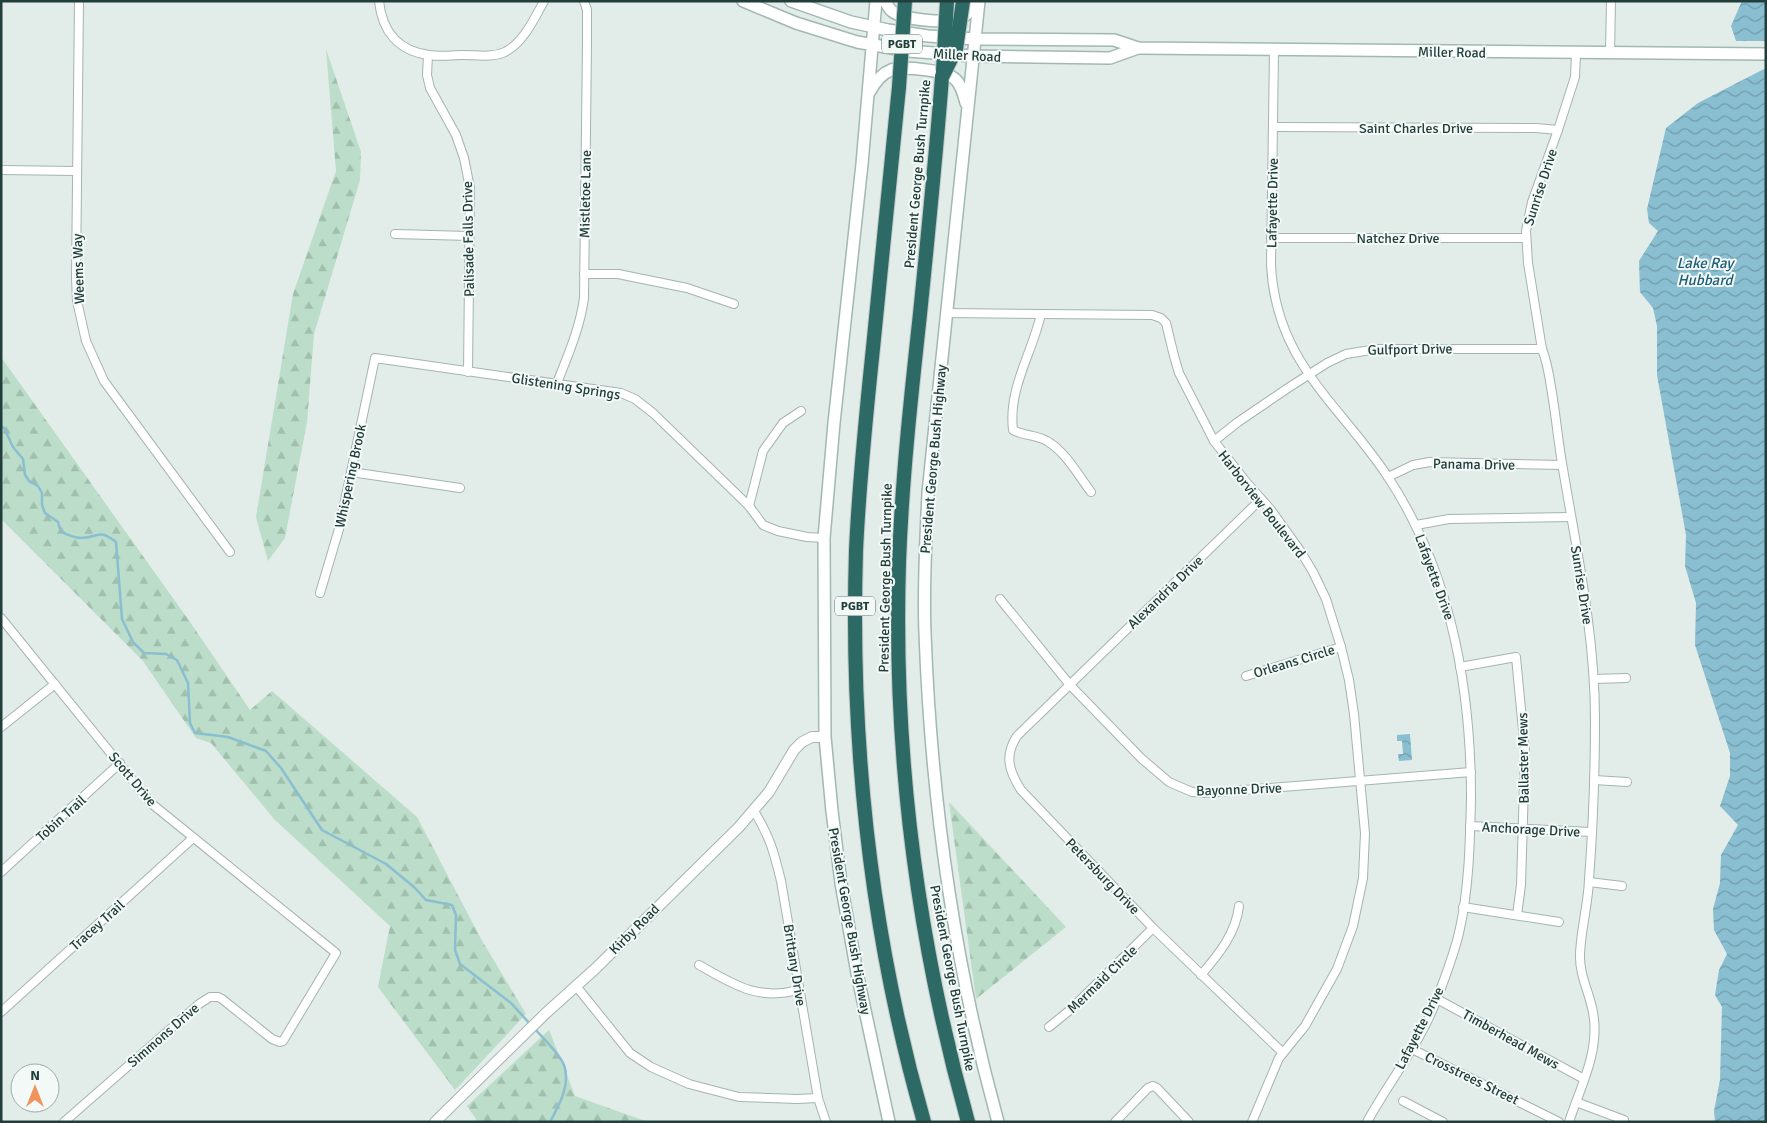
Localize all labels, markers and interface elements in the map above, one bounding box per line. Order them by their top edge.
road number: PGBT [882,34,922,54]
street label: Miller Road [1418,43,1486,62]
street label: Miller Road [932,45,1001,66]
street label: President George Bush Turnpike [901,79,934,269]
street label: Saint Charles Drive [1359,120,1473,137]
street label: Sunrise Drive [1520,147,1561,228]
street label: Mistletoe Lane [576,150,595,238]
street label: Lafayette Drive [1263,158,1282,248]
street label: Palisade Falls Drive [459,181,478,297]
street label: Natchez Drive [1356,230,1440,247]
street label: Weems Way [69,233,88,305]
water label: Lake Ray Hubbard [1677,254,1735,289]
street label: Gulfport Drive [1367,340,1453,359]
street label: President George Bush Highway [917,363,950,554]
street label: Glistening Springs [510,370,621,403]
street label: Whispering Brook [331,423,370,530]
street label: Harborview Boulevard [1214,447,1309,562]
street label: Panama Drive [1433,455,1515,474]
street label: President George Bush Turnpike [875,483,896,673]
street label: Lafayette Drive [1411,532,1458,623]
street label: Sunrise Drive [1567,544,1596,626]
street label: Alexandria Drive [1124,552,1207,633]
road number: PGBT [835,596,875,616]
street label: Orleans Circle [1251,641,1337,682]
street label: Ballaster Mews [1514,712,1533,804]
street label: Scott Drive [105,749,160,810]
street label: Bayonne Drive [1196,780,1282,799]
street label: Tobin Trail [33,792,90,845]
street label: Anchorage Drive [1481,818,1581,841]
street label: President George Bush Highway [825,826,874,1016]
street label: Petersburg Drive [1062,835,1143,918]
street label: President George Bush Turnpike [926,883,979,1073]
street label: Tracey Trail [67,896,128,954]
street label: Kirby Road [606,901,663,958]
street label: Brittany Drive [780,923,809,1007]
street label: Mermaid Circle [1064,942,1141,1017]
street label: Lafayette Drive [1391,984,1448,1072]
street label: Simmons Drive [124,1000,203,1071]
street label: Timberhead Mews [1459,1006,1562,1073]
street label: Crosstrees Street [1422,1048,1522,1109]
north arrow [10,1063,60,1113]
text: N [30,1067,40,1084]

